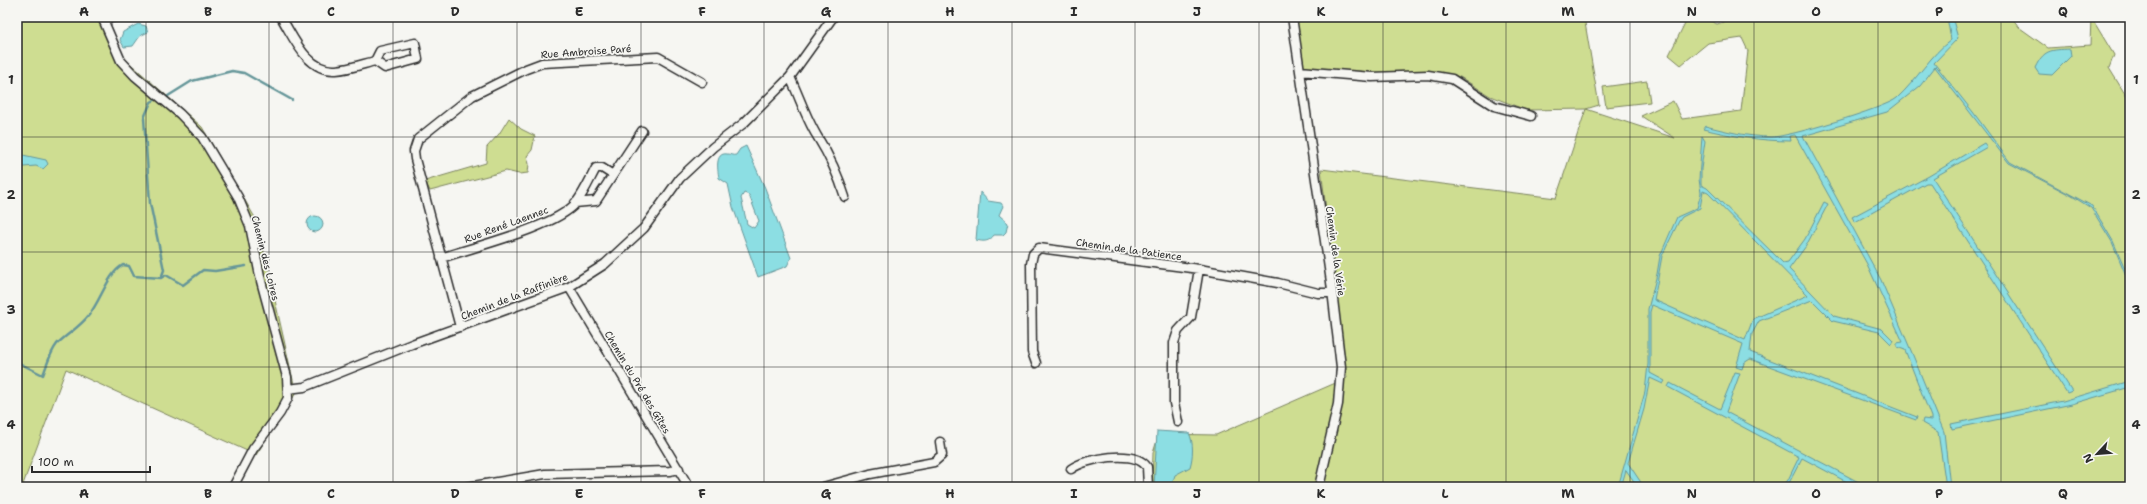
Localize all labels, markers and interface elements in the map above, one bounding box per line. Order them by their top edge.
text: A [79,3,89,20]
text: B [204,3,212,20]
text: C [327,3,335,20]
text: D [450,3,460,20]
text: E [575,3,584,20]
text: F [698,3,706,20]
text: G [821,3,832,20]
text: H [945,3,955,20]
text: I [1070,3,1078,20]
text: J [1193,3,1201,20]
text: K [1317,3,1326,20]
text: L [1441,3,1449,20]
text: M [1561,3,1575,20]
text: N [1687,3,1697,20]
text: O [1811,3,1821,20]
text: P [1935,3,1943,20]
text: Q [2058,3,2068,20]
street label: Rue Ambroise Paré [540,42,632,61]
text: 1 [8,71,14,88]
text: 1 [2133,71,2139,88]
text: 2 [6,186,16,203]
text: 2 [2131,186,2141,203]
street label: Rue René Laennec [462,203,550,246]
street label: Chemin de la Vérie [1323,205,1348,297]
street label: Chemin des Loires [249,214,282,302]
street label: Chemin de la Patience [1075,236,1183,263]
street label: Chemin de la Raffinière [459,270,570,323]
text: 3 [6,301,16,318]
text: 3 [2131,301,2141,318]
street label: Chemin du Pré des Gîtes [602,328,674,436]
text: 4 [6,416,16,433]
text: 4 [2131,416,2141,433]
north arrow [2077,434,2117,474]
scale bar [32,448,150,474]
text: N [2080,451,2097,465]
text: 100 m [38,454,74,470]
text: A [79,485,89,502]
text: B [204,485,212,502]
text: C [327,485,335,502]
text: D [450,485,460,502]
text: E [575,485,584,502]
text: F [698,485,706,502]
text: G [821,485,832,502]
text: H [945,485,955,502]
text: I [1070,485,1078,502]
text: J [1193,485,1201,502]
text: K [1317,485,1326,502]
text: L [1441,485,1449,502]
text: M [1561,485,1575,502]
text: N [1687,485,1697,502]
text: O [1811,485,1821,502]
text: P [1935,485,1943,502]
text: Q [2058,485,2068,502]

